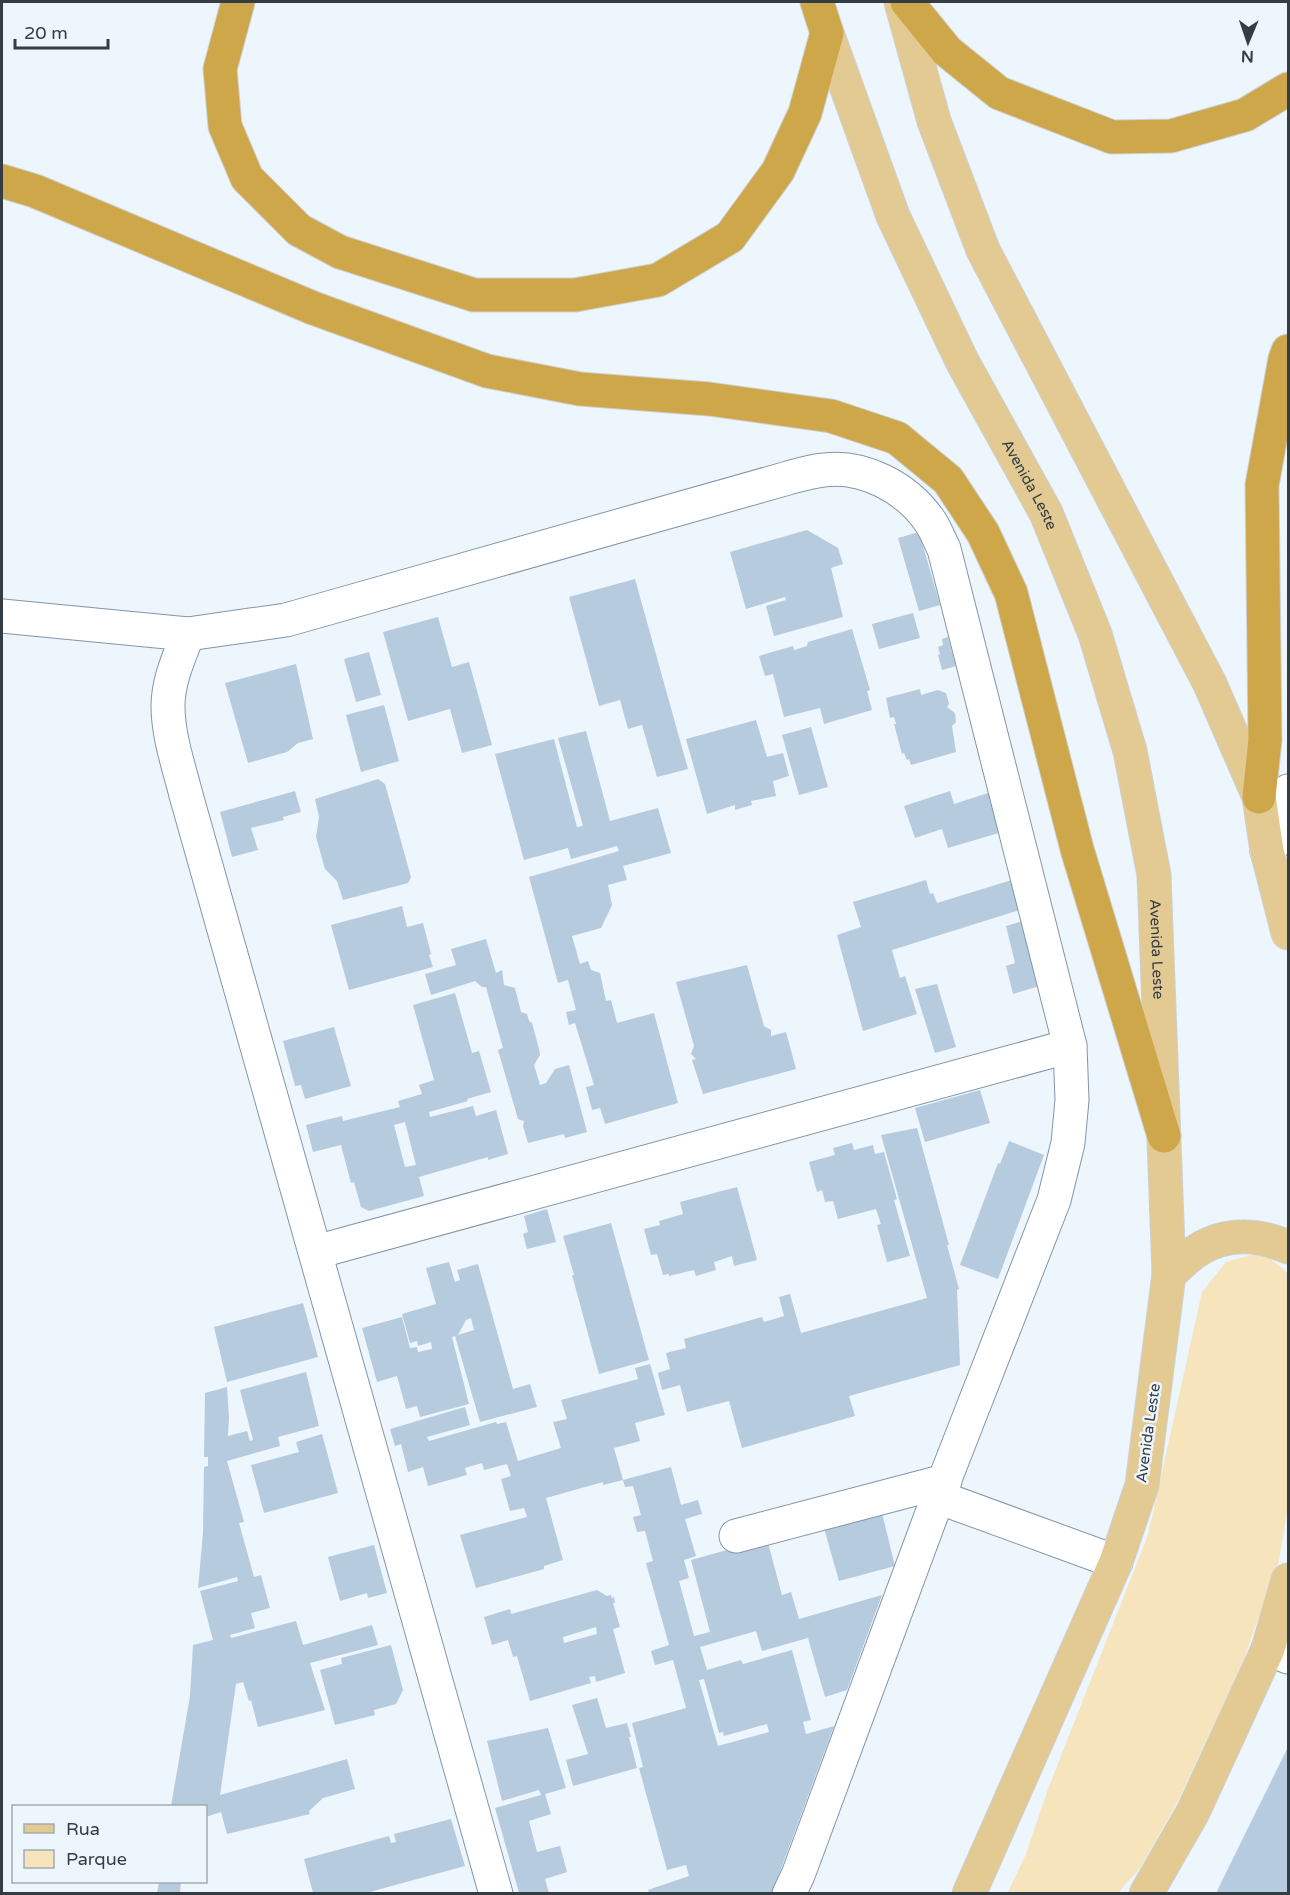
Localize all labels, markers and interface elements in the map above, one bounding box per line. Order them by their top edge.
scale bar [15,12,108,50]
north arrow [1218,12,1278,72]
text: 20 m [24,22,68,44]
text: N [1241,46,1254,66]
street label: Avenida Leste [998,436,1061,532]
street label: Avenida Leste [1146,899,1168,1000]
street label: Avenida Leste [1132,1382,1164,1484]
legend [12,1805,207,1883]
text: Rua [66,1818,100,1840]
text: Parque [66,1848,127,1870]

